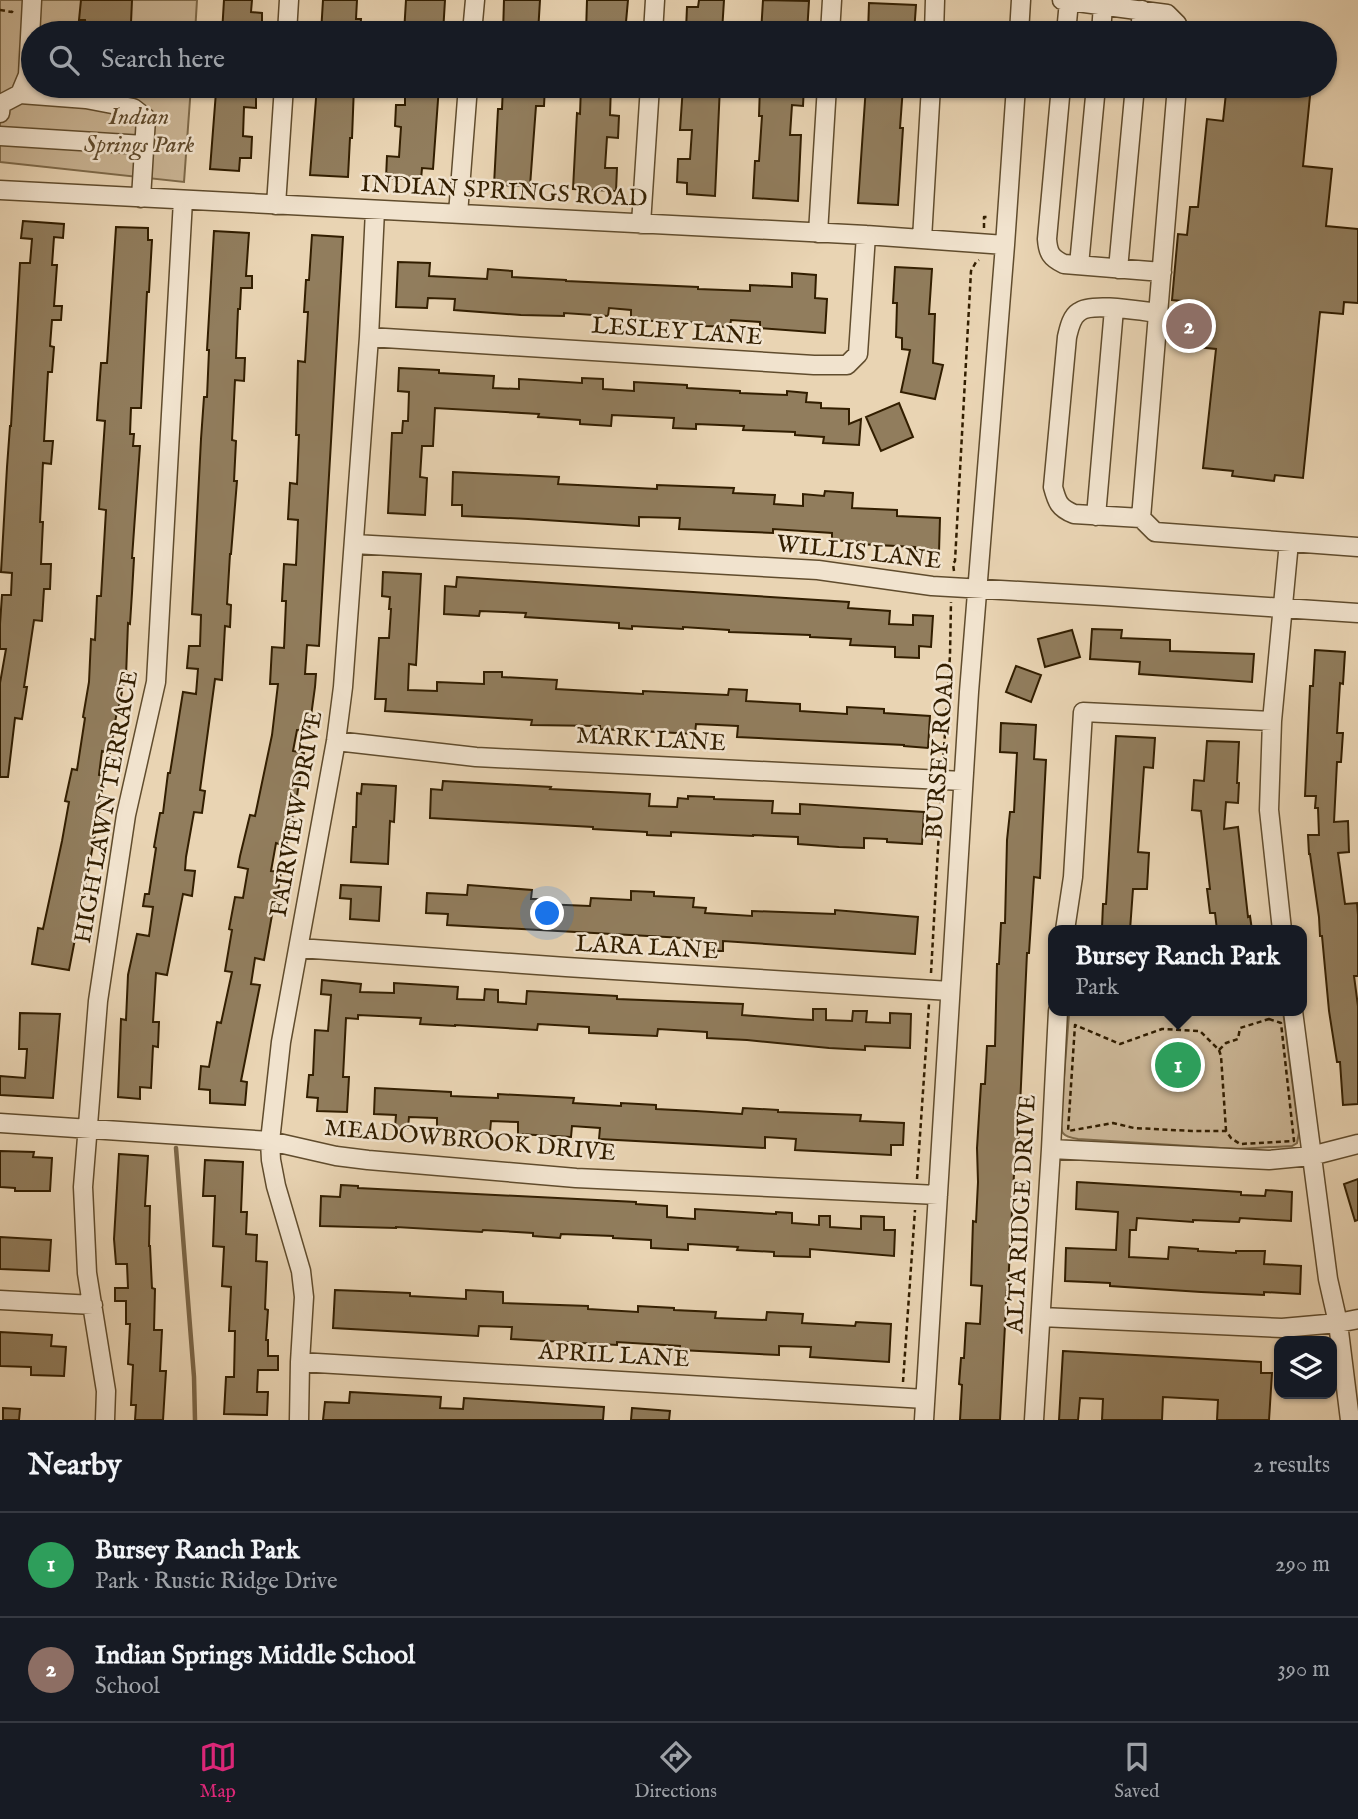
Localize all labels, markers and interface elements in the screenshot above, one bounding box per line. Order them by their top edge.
search box [21,21,1337,98]
icon: search [45,41,83,79]
text: Search here [101,43,225,76]
park label: Indian Springs Park [84,102,195,161]
street label: INDIAN SPRINGS ROAD [360,169,648,215]
pin: 2 [1166,300,1212,352]
street label: LESLEY LANE [590,311,764,353]
street label: WILLIS LANE [775,529,943,577]
street label: BURSEY ROAD [919,662,963,840]
street label: HIGH LAWN TERRACE [68,668,146,946]
street label: FAIRVIEW DRIVE [264,709,330,919]
street label: MARK LANE [575,721,727,759]
your location [530,896,564,930]
popup [1048,925,1307,1016]
street label: LARA LANE [575,929,719,967]
text: Bursey Ranch Park [1075,940,1280,973]
text: Park [1075,973,1119,1002]
pin: 1 [1155,1039,1201,1091]
street label: ALTA RIDGE DRIVE [1000,1094,1044,1335]
street label: MEADOWBROOK DRIVE [323,1113,617,1169]
map controls [1274,1336,1337,1399]
button: layers [1274,1336,1337,1399]
street label: APRIL LANE [537,1337,690,1375]
text: Nearby [28,1447,121,1485]
text: 2 results [1253,1451,1330,1480]
text: Bursey Ranch Park [95,1534,300,1567]
text: 1 [47,1550,55,1579]
text: 290 m [1275,1550,1330,1579]
text: Park · Rustic Ridge Drive [95,1567,337,1596]
text: Indian Springs Middle School [95,1639,415,1672]
text: 2 [46,1655,56,1684]
text: 390 m [1277,1655,1330,1684]
text: School [95,1672,160,1701]
tab: Map [199,1738,237,1804]
tab: Directions [634,1738,717,1804]
tab: Saved [1114,1738,1159,1804]

